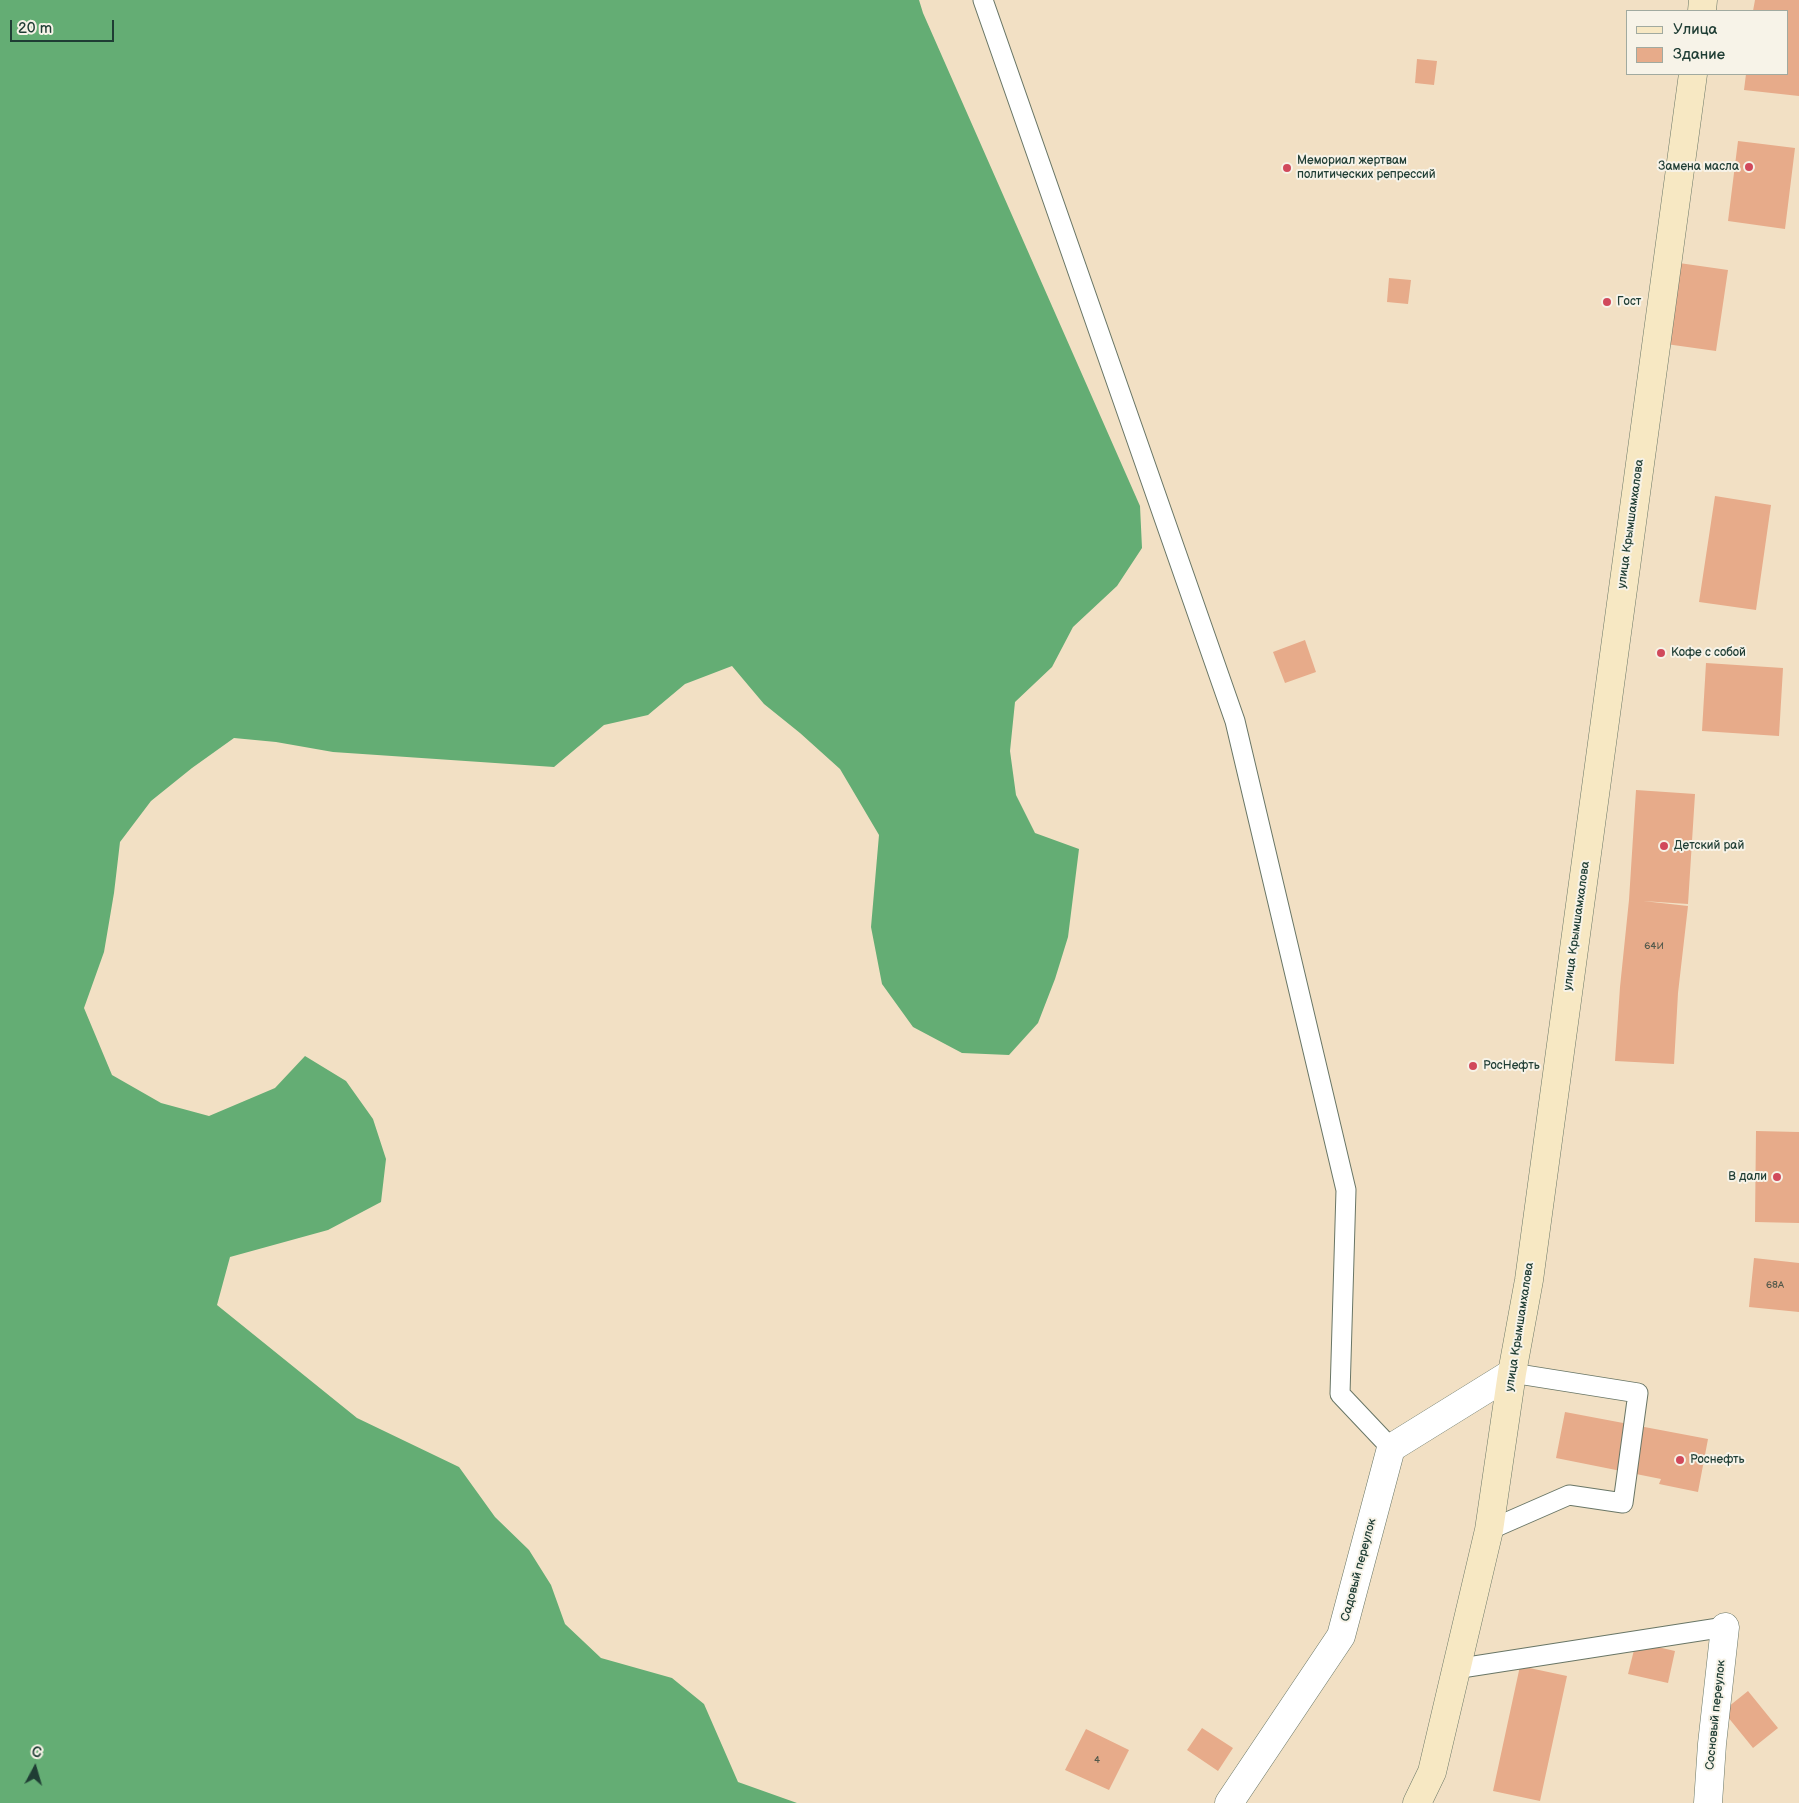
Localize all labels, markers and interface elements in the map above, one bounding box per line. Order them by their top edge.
scale bar [12,10,116,42]
legend [1626,10,1789,75]
text: 20 m [18,19,52,38]
text: Улица [1673,20,1717,39]
text: Здание [1673,45,1725,64]
place label: Мемориал жертвам политических репрессий [1297,154,1436,182]
place label: Замена масла [1658,160,1739,174]
marker: Замена масла [1743,161,1755,173]
marker: Мемориал жертвам политических репрессий [1281,162,1293,174]
place label: Гост [1617,295,1641,309]
marker: Гост [1601,296,1613,308]
street label: улица Крымшамхалова [1615,458,1647,590]
place label: Кофе с собой [1671,646,1746,660]
marker: Кофе с собой [1655,647,1667,659]
place label: Детский рай [1674,839,1744,853]
marker: Детский рай [1658,840,1670,852]
street label: улица Крымшамхалова [1561,860,1593,992]
house number: 64И [1644,940,1664,952]
place label: РосНефть [1483,1059,1540,1073]
marker: РосНефть [1467,1060,1479,1072]
place label: В дали [1728,1170,1767,1184]
marker: В дали [1771,1171,1783,1183]
street label: улица Крымшамхалова [1503,1261,1537,1393]
house number: 68А [1766,1279,1784,1291]
place label: Роснефть [1690,1453,1745,1467]
marker: Роснефть [1674,1454,1686,1466]
street label: Садовый переулок [1338,1517,1380,1623]
street label: Сосновый переулок [1703,1659,1729,1771]
north arrow [10,1743,60,1793]
text: С [31,1744,42,1762]
house number: 4 [1094,1754,1100,1766]

